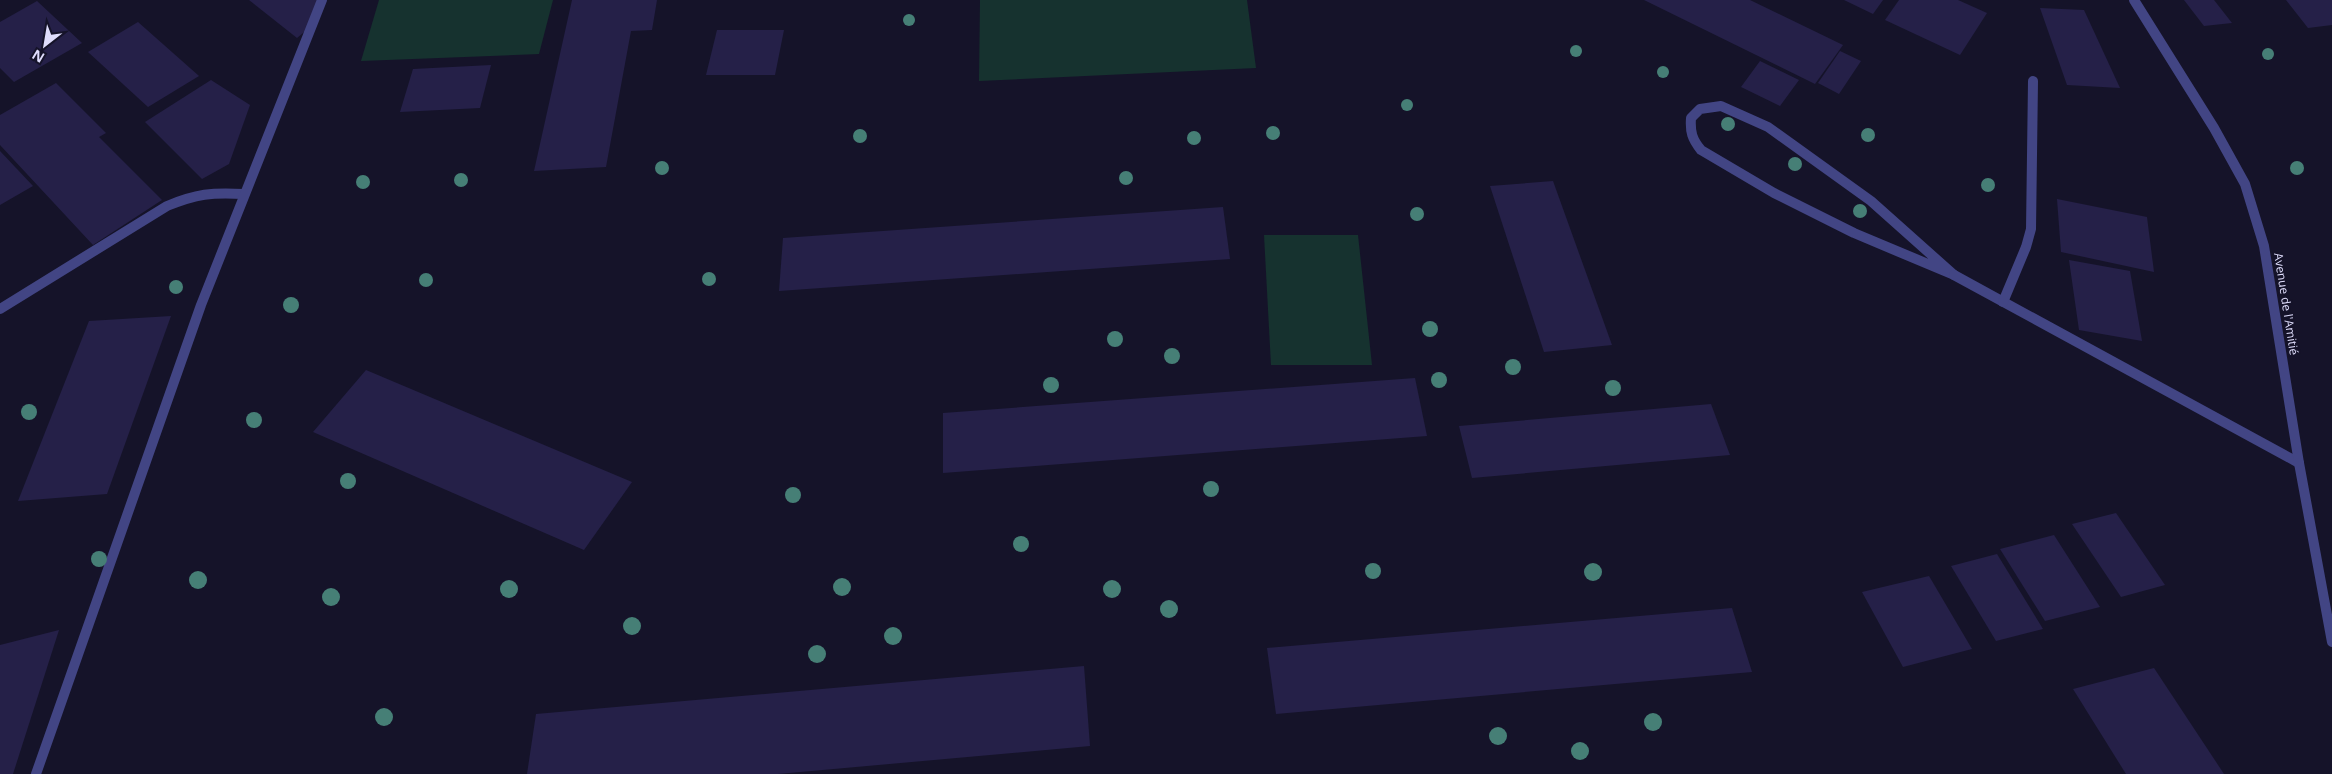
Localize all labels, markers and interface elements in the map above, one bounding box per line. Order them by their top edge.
north arrow [20,20,70,70]
text: N [28,45,48,68]
street label: Avenue de l'Amitié [2270,251,2303,357]

